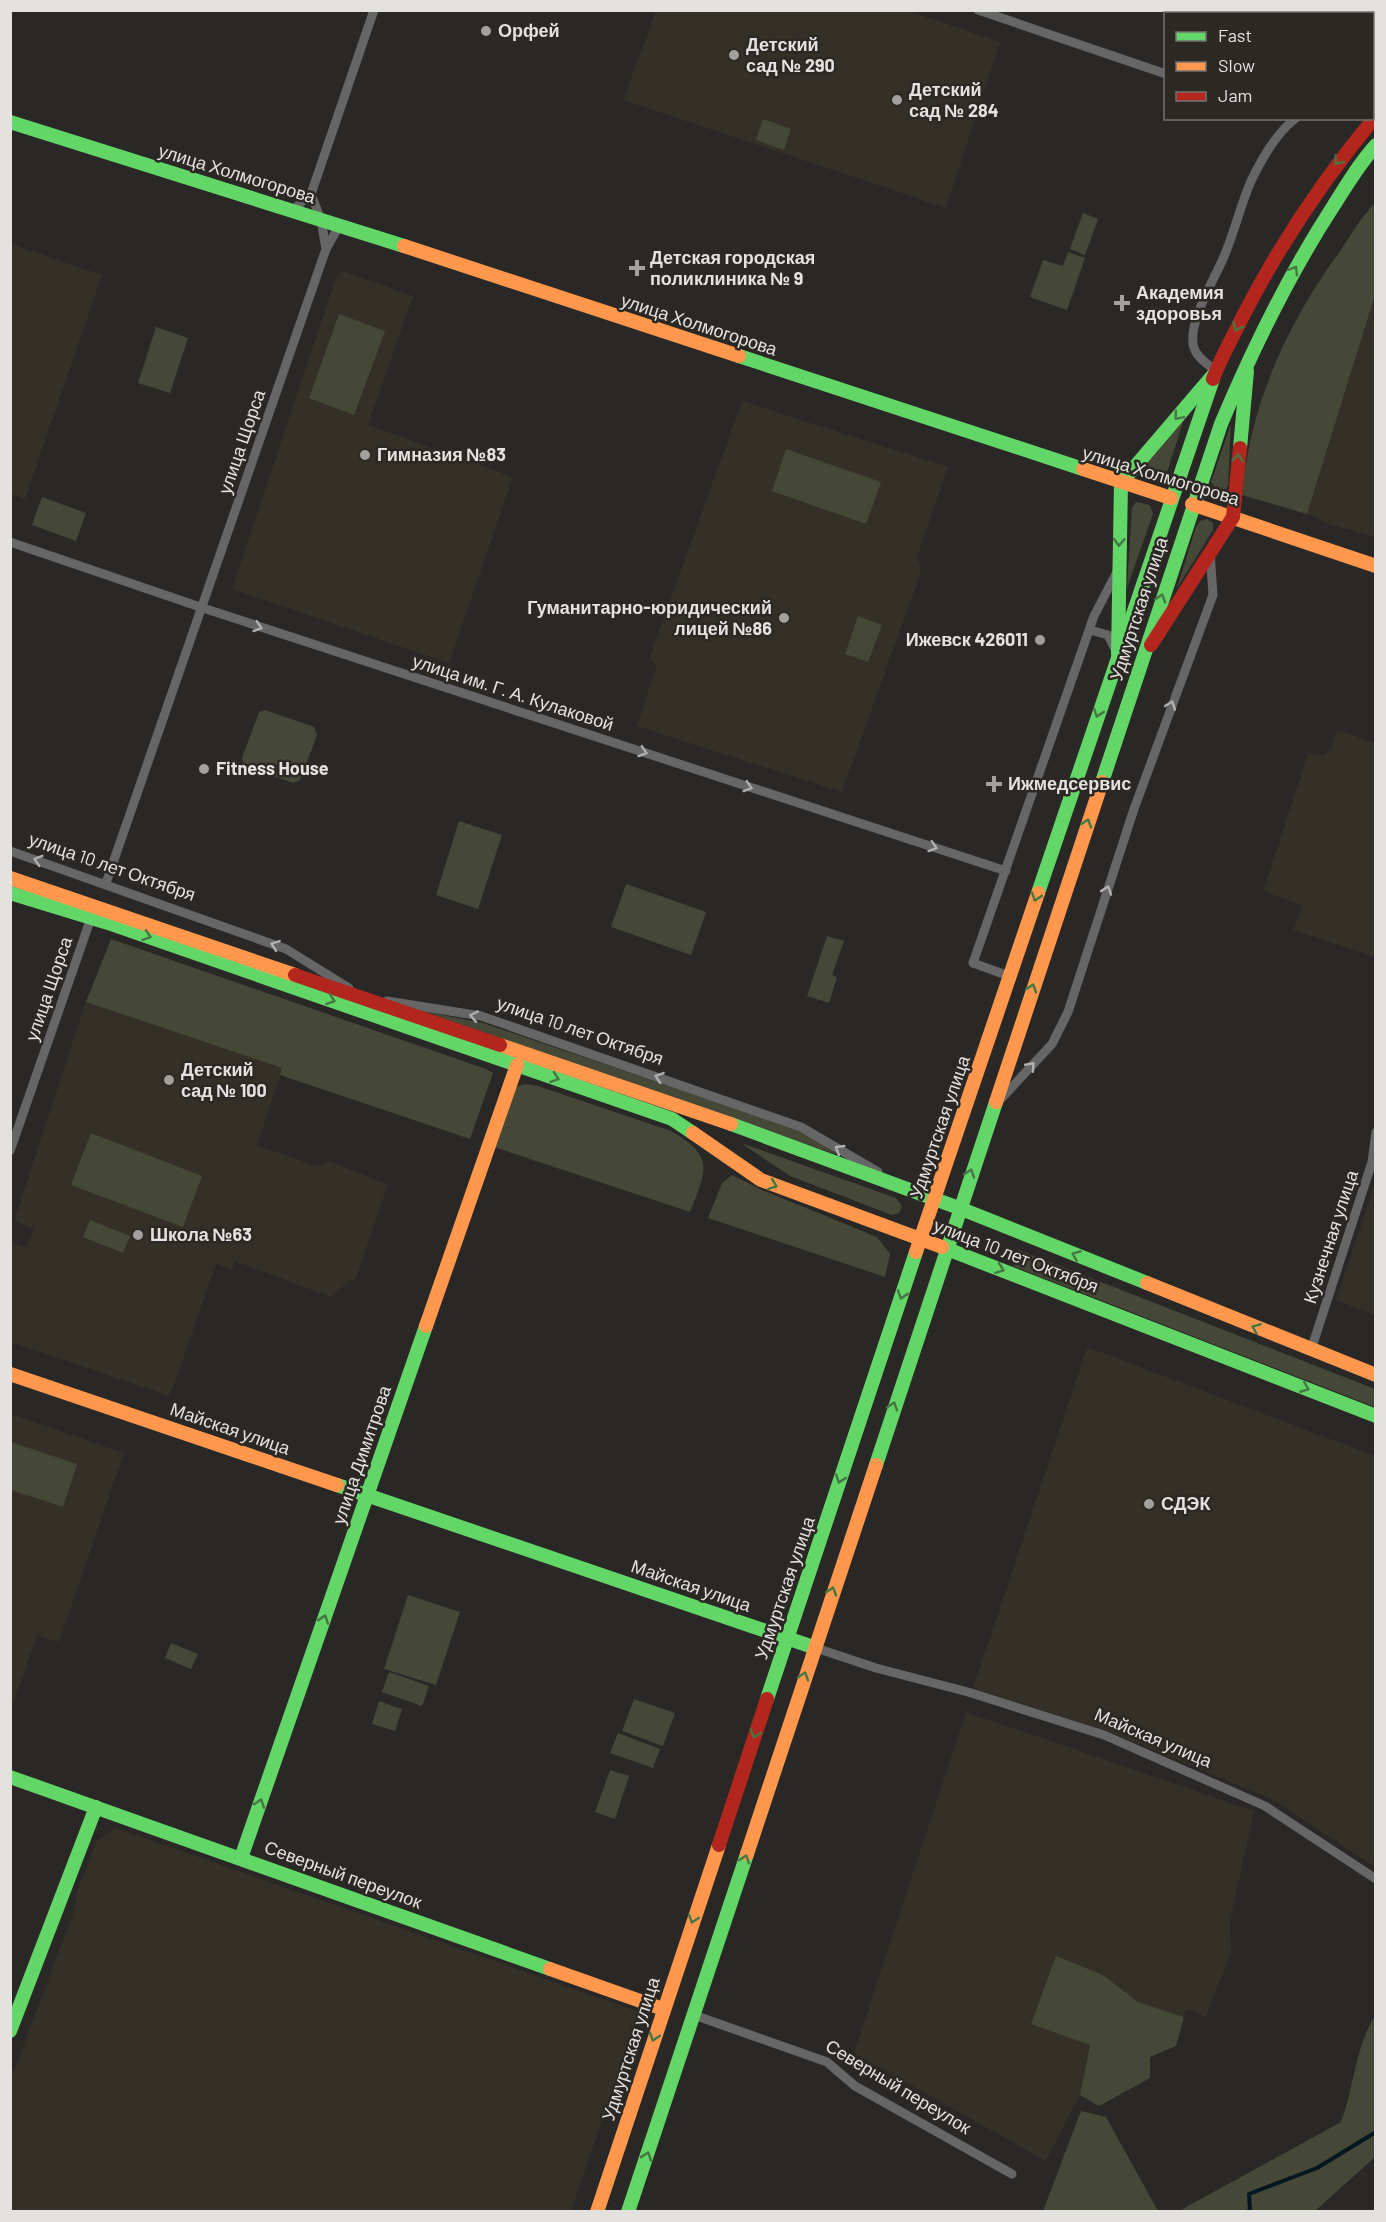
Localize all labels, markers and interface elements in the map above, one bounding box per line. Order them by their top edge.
legend [1164,12,1374,120]
place label: Орфей [498,19,560,41]
marker: Орфей [479,24,493,38]
text: Fast [1218,24,1252,46]
place label: Детский сад № 290 [746,33,835,76]
marker: Детский сад № 290 [727,48,741,62]
text: Slow [1218,54,1255,76]
place label: Детский сад № 284 [909,78,999,121]
text: Jam [1218,84,1252,106]
marker: Детский сад № 284 [890,93,904,107]
street label: улица Холмогорова [156,139,319,208]
one-way arrow [1335,154,1346,165]
place label: Детская городская поликлиника № 9 [650,246,815,289]
marker: Детская городская поликлиника № 9 [628,259,646,277]
one-way arrow [1287,266,1298,276]
place label: Академия здоровья [1136,281,1224,324]
street label: улица Холмогорова [618,288,781,360]
marker: Академия здоровья [1113,294,1131,312]
one-way arrow [1233,321,1245,332]
street label: улица Щорса [213,386,270,497]
one-way arrow [1174,409,1185,420]
street label: улица Холмогорова [1080,441,1243,510]
place label: Гимназия №83 [377,443,506,465]
marker: Гимназия №83 [358,448,372,462]
one-way arrow [1231,454,1244,463]
street label: Удмуртская улица [1104,533,1172,683]
one-way arrow [1113,537,1126,546]
one-way arrow [1154,593,1167,604]
place label: Гуманитарно-юридический лицей №86 [527,596,772,639]
marker: Гуманитарно-юридический лицей №86 [777,611,791,625]
one-way arrow [252,619,263,632]
place label: Ижевск 426011 [906,628,1028,650]
marker: Ижевск 426011 [1033,633,1047,647]
street label: улица им. Г. А. Кулаковой [410,649,617,735]
one-way arrow [1164,700,1177,711]
one-way arrow [1093,707,1106,718]
one-way arrow [637,745,648,758]
place label: Fitness House [216,757,329,779]
marker: Fitness House [197,762,211,776]
place label: Ижмедсервис [1008,772,1131,794]
marker: Ижмедсервис [985,775,1003,793]
one-way arrow [742,779,753,792]
one-way arrow [1079,818,1092,829]
street label: улица 10 лет Октября [26,827,199,905]
one-way arrow [927,840,938,853]
one-way arrow [33,855,44,867]
one-way arrow [1100,885,1113,896]
one-way arrow [1031,891,1043,902]
one-way arrow [141,929,152,942]
street label: улица Щорса [20,933,77,1044]
one-way arrow [271,940,281,953]
one-way arrow [1025,983,1037,994]
street label: улица 10 лет Октября [494,991,667,1069]
one-way arrow [325,993,336,1006]
one-way arrow [469,1010,479,1023]
street label: Удмуртская улица [904,1051,974,1201]
place label: Детский сад № 100 [181,1058,267,1101]
one-way arrow [1024,1063,1035,1073]
one-way arrow [549,1070,560,1083]
one-way arrow [654,1072,665,1085]
marker: Детский сад № 100 [162,1073,176,1087]
one-way arrow [835,1145,845,1157]
street label: Кузнечная улица [1298,1166,1362,1306]
one-way arrow [963,1168,976,1179]
one-way arrow [768,1177,778,1190]
street label: улица 10 лет Октября [931,1213,1102,1297]
place label: Школа №63 [150,1223,252,1245]
marker: Школа №63 [131,1228,145,1242]
one-way arrow [1071,1250,1082,1262]
one-way arrow [994,1262,1005,1275]
one-way arrow [897,1289,910,1300]
one-way arrow [1252,1323,1263,1335]
street label: улица Димитрова [327,1381,395,1527]
one-way arrow [1299,1381,1310,1394]
street label: Майская улица [167,1397,294,1459]
one-way arrow [886,1401,899,1412]
one-way arrow [835,1473,847,1484]
place label: СДЭК [1161,1492,1211,1514]
marker: СДЭК [1142,1497,1156,1511]
street label: Удмуртская улица [749,1512,819,1662]
street label: Майская улица [628,1554,755,1616]
one-way arrow [824,1586,837,1597]
one-way arrow [317,1614,330,1624]
one-way arrow [797,1671,809,1682]
street label: Майская улица [1091,1702,1216,1772]
one-way arrow [750,1728,762,1739]
one-way arrow [252,1798,265,1809]
street label: Северный переулок [262,1835,425,1913]
one-way arrow [737,1854,750,1865]
one-way arrow [688,1913,701,1924]
street label: Удмуртская улица [596,1973,664,2123]
one-way arrow [649,2031,661,2042]
street label: Северный переулок [822,2034,975,2138]
one-way arrow [639,2151,652,2162]

